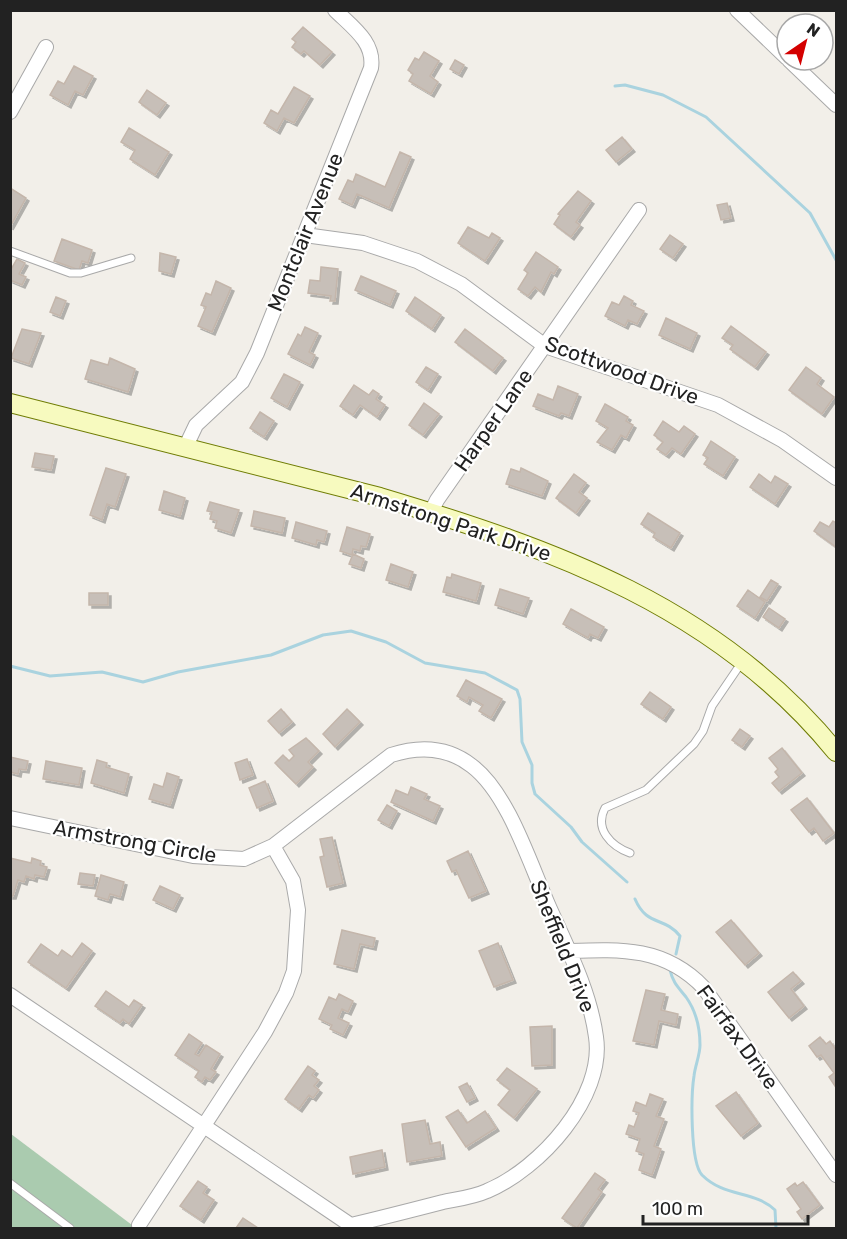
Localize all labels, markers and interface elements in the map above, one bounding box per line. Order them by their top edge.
north arrow [775,12,835,72]
text: N [803,19,823,41]
street label: Montclair Avenue [262,149,348,315]
street label: Scottwood Drive [542,331,702,409]
street label: Harper Lane [449,364,537,476]
street label: Armstrong Park Drive [348,478,554,566]
street label: Armstrong Circle [51,814,219,868]
street label: Sheffield Drive [525,876,601,1016]
street label: Fairfax Drive [692,980,784,1094]
scale bar [643,1188,808,1226]
text: 100 m [652,1198,703,1220]

